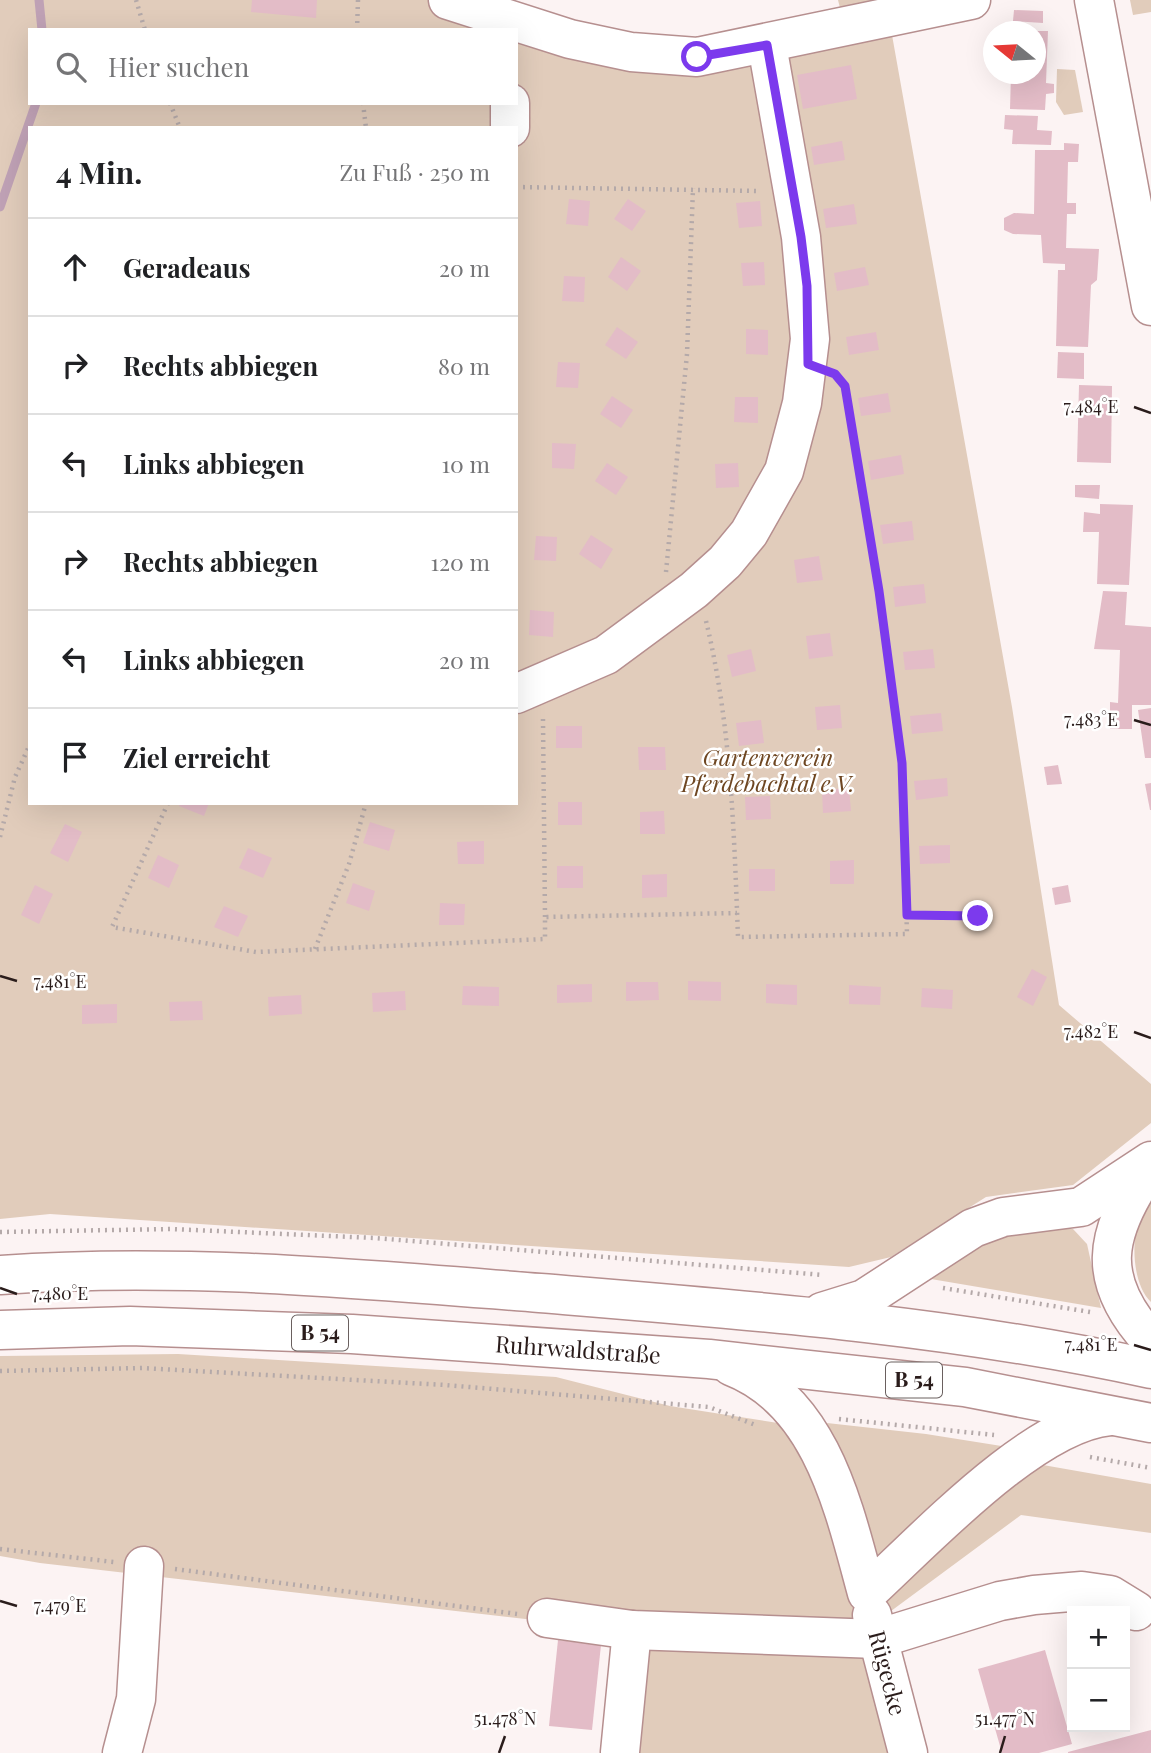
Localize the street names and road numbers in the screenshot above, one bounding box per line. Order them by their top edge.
road number: B 54 [292,1316,348,1350]
street label: Ruhrwaldstraße [494,1327,662,1370]
road number: B 54 [886,1362,942,1398]
street label: Rügecke [862,1627,915,1718]

